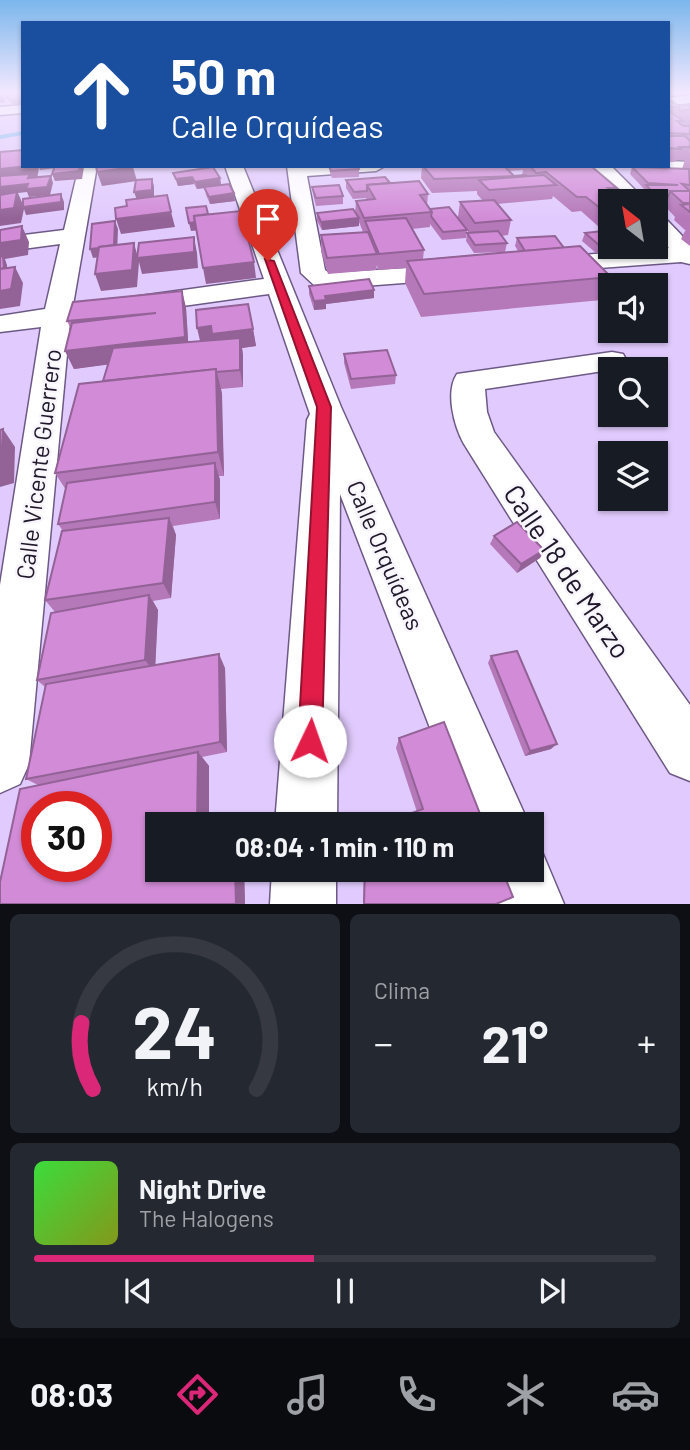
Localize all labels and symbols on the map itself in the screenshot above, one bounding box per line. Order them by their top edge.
pin [238,189,298,261]
north arrow [598,189,668,259]
street label: Calle Vicente Guerrero [9,347,67,581]
street label: Calle Orquídeas [341,476,431,634]
street label: Calle 18 de Marzo [497,477,639,665]
position arrow [273,704,347,778]
speed limit sign: 30 [21,791,112,882]

